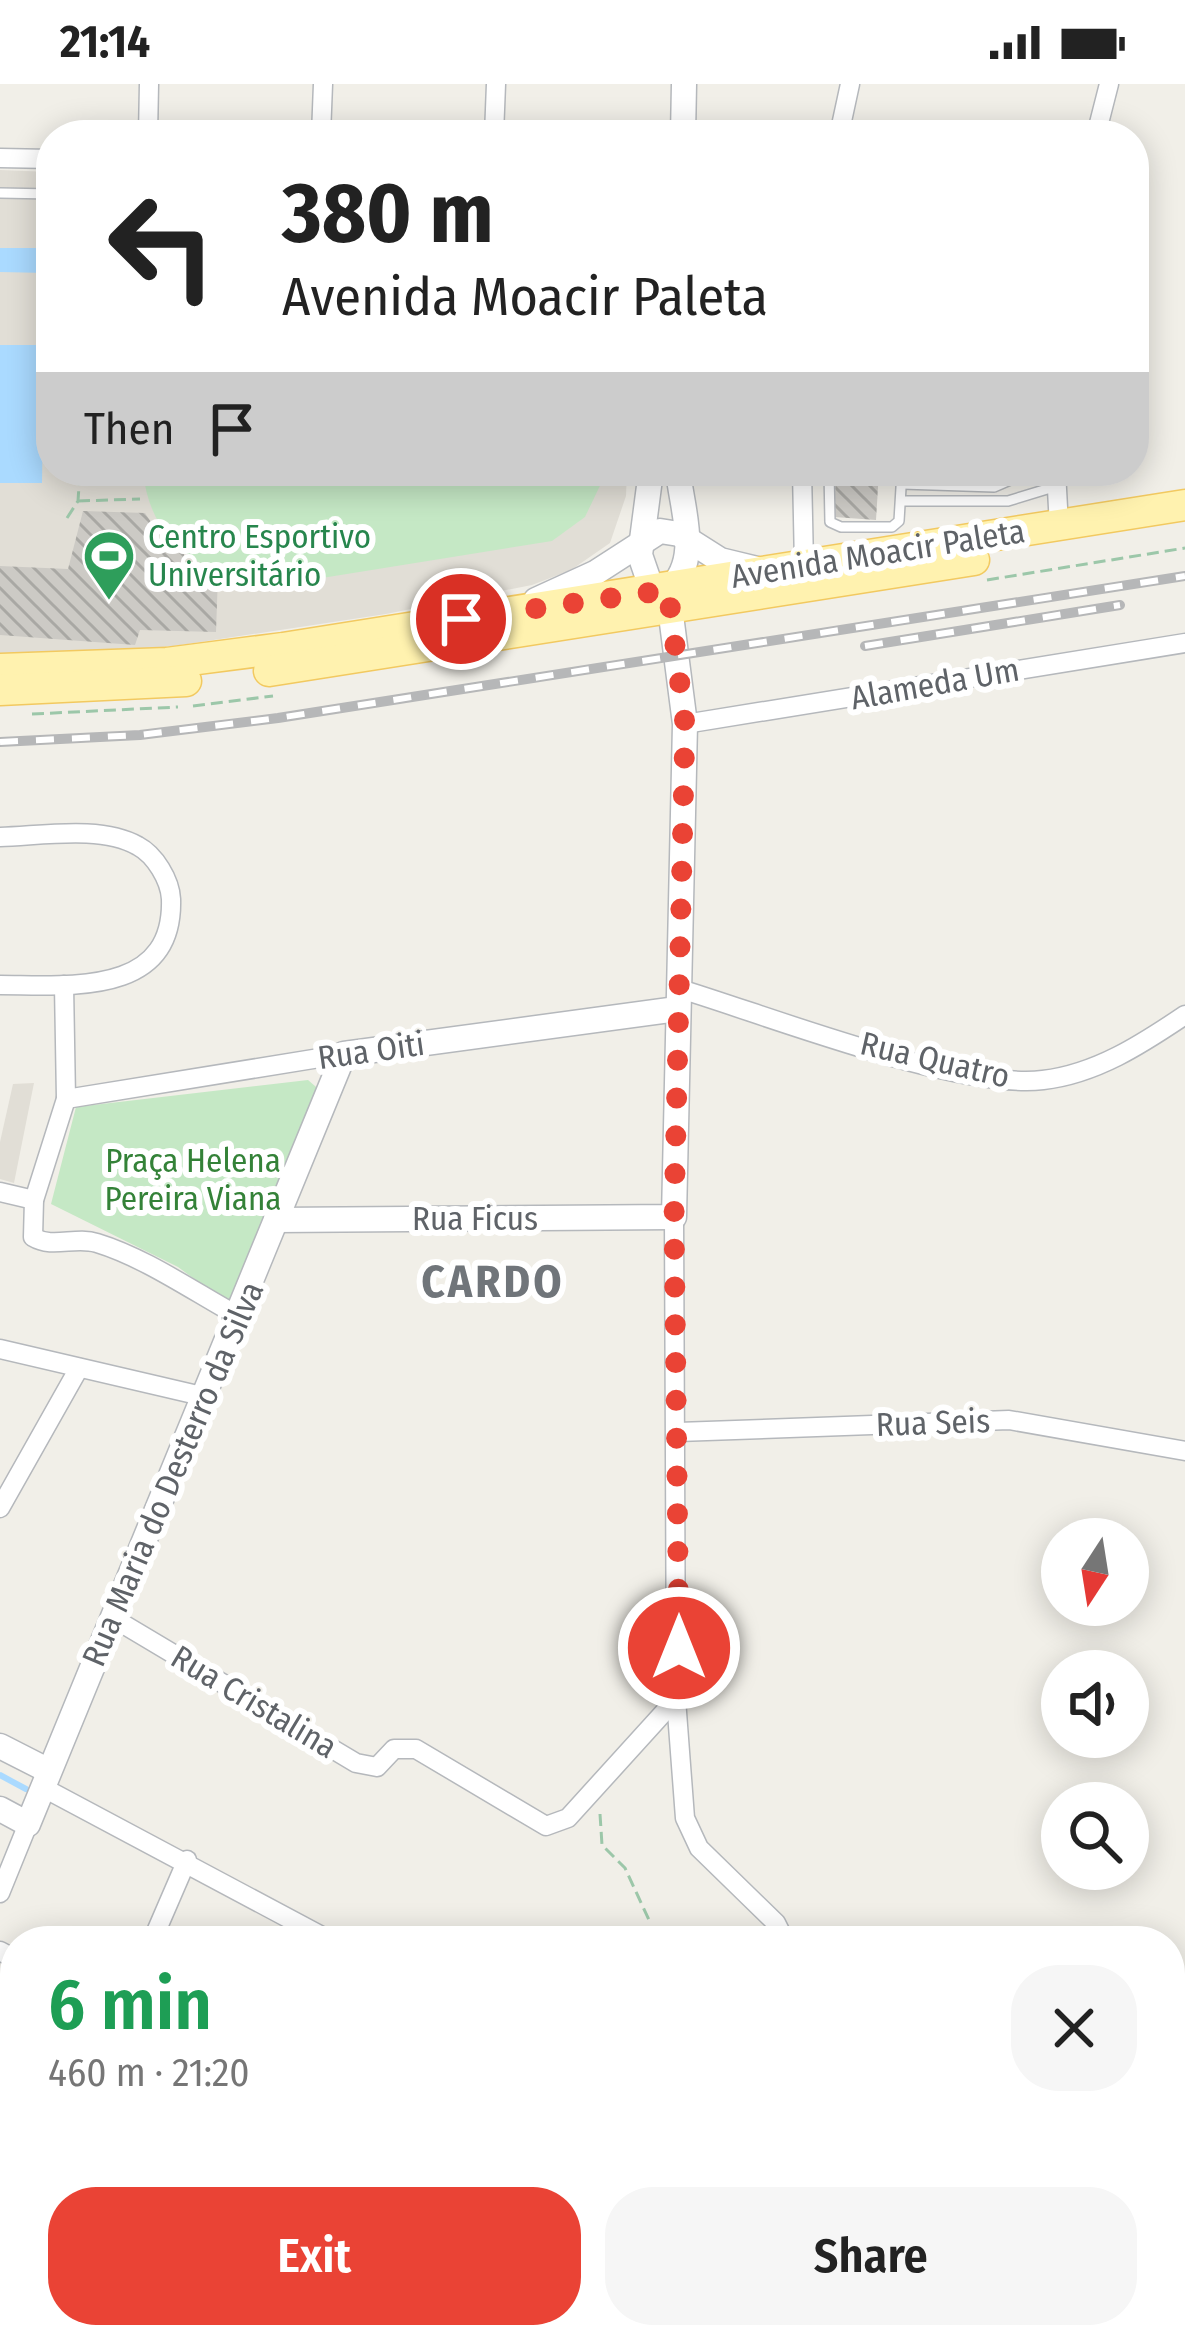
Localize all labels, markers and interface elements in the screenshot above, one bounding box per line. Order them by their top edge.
text: 21:14 [60,15,150,69]
text: 380 m [282,163,494,264]
icon: left [84,168,240,324]
text: Avenida Moacir Paleta [282,265,768,329]
icon: arrive [199,396,265,462]
text: Then [84,402,175,456]
street label: Avenida Moacir Paleta [728,511,1028,597]
place label: Centro Esportivo Universitário [148,517,371,595]
sports icon: Centro Esportivo Universitário [81,528,137,602]
pin [410,568,512,670]
icon: arrive [428,586,494,652]
street label: Alameda Um [848,650,1022,718]
street label: Rua Quatro [856,1023,1014,1097]
street label: Rua Oiti [315,1024,427,1078]
park label: Praça Helena Pereira Viana [104,1141,282,1219]
street label: Rua Ficus [412,1199,538,1239]
district label: CARDO [421,1255,565,1309]
street label: Rua Maria do Desterro da Silva [74,1276,272,1672]
street label: Rua Seis [875,1401,991,1445]
north arrow [1041,1518,1149,1626]
map controls [1041,1518,1149,1890]
position arrow [616,1585,742,1711]
street label: Rua Cristalina [164,1637,344,1767]
button: sound [1041,1650,1149,1758]
button: search [1041,1782,1149,1890]
text: 6 min [48,1962,212,2048]
button: close [1011,1965,1137,2091]
text: 460 m · 21:20 [48,2050,250,2096]
button: Exit [48,2187,581,2325]
button: Share [605,2187,1137,2325]

